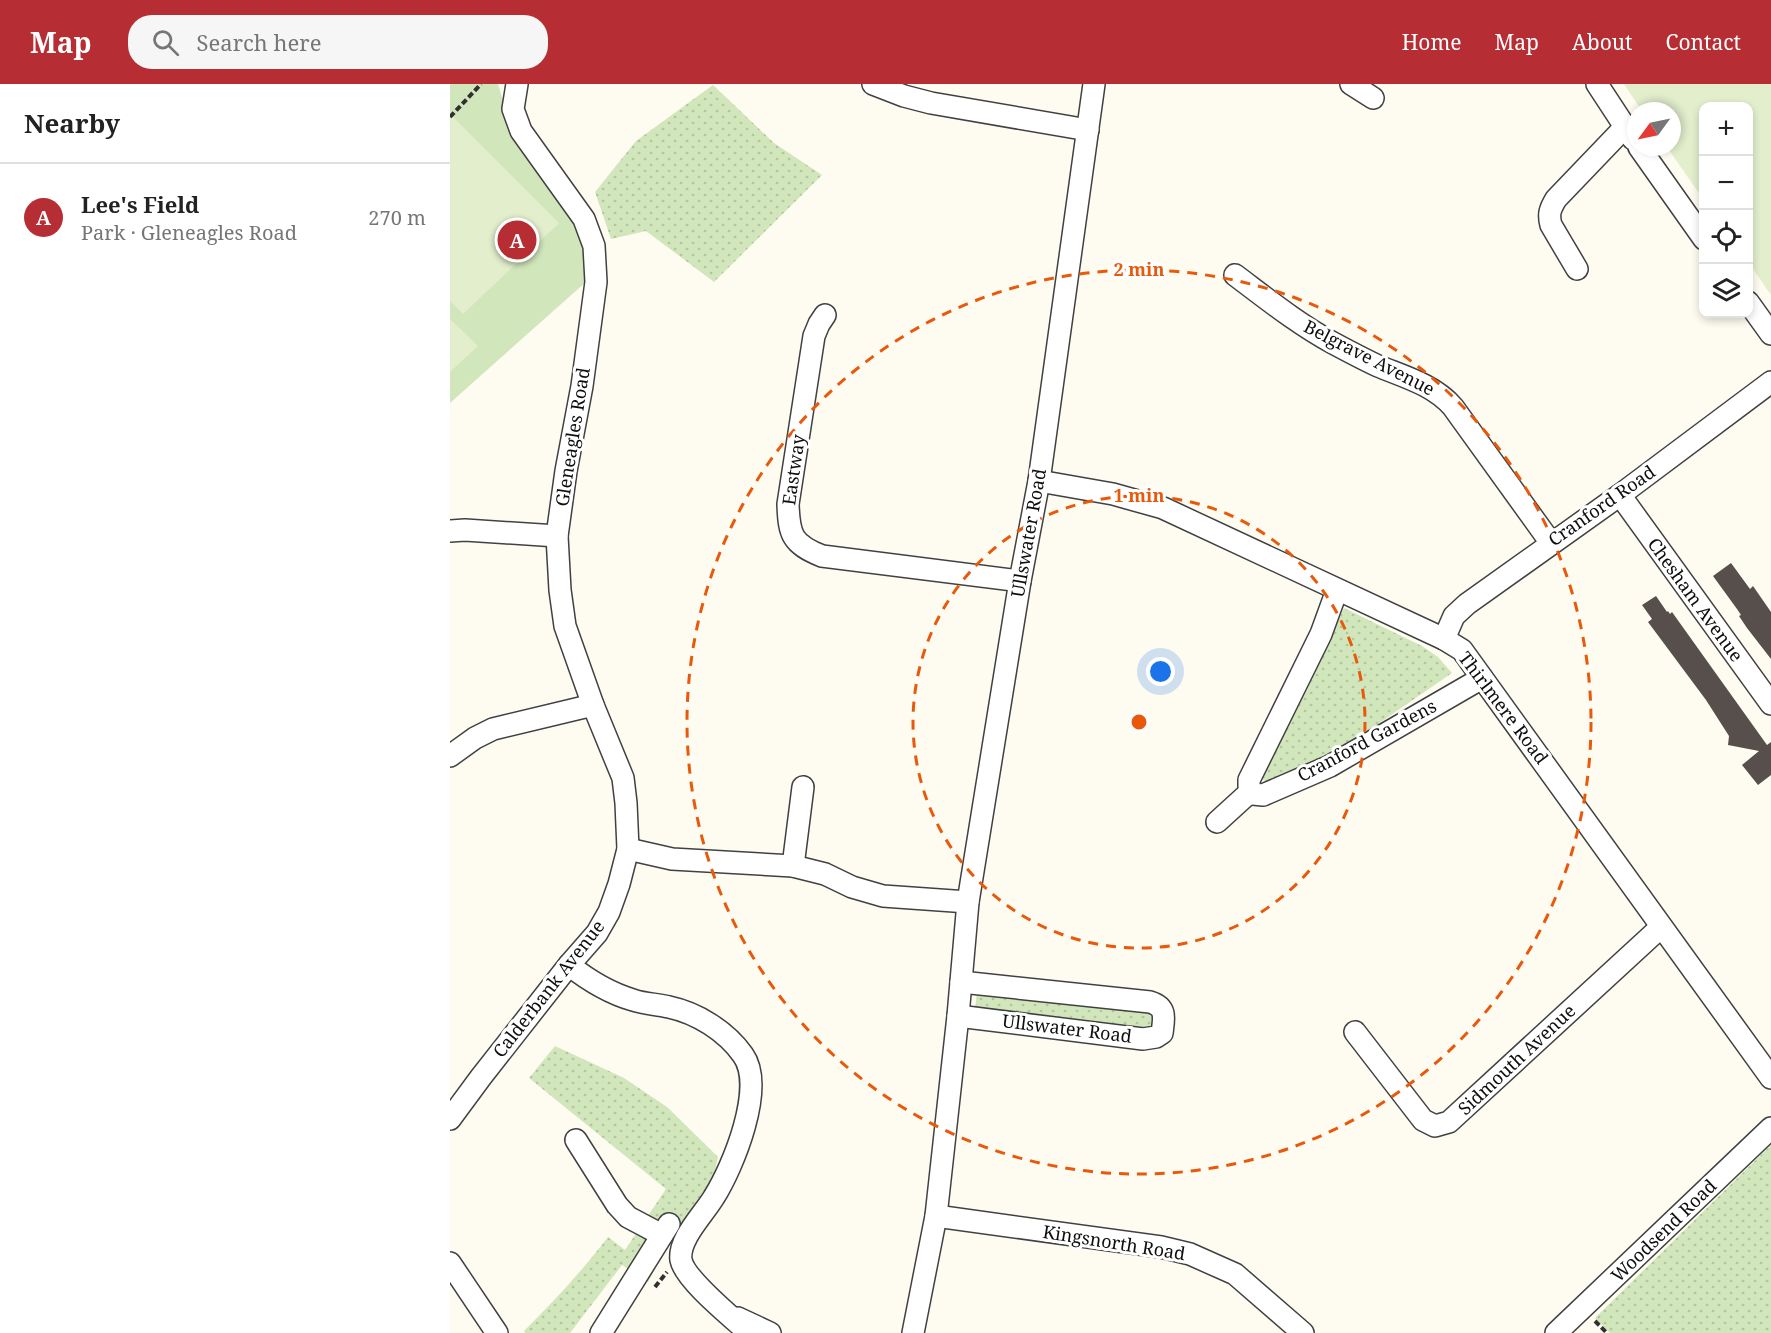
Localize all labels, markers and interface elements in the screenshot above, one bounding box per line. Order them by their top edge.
search box [128,15,548,69]
text: Map [30,23,92,61]
icon: search [149,26,182,59]
text: Search here [197,27,321,57]
text: Home [1402,28,1462,56]
text: Map [1495,28,1539,56]
text: About [1572,28,1633,56]
text: Contact [1666,28,1741,56]
north arrow [1627,102,1681,156]
map controls [1699,102,1753,318]
button: + [1699,102,1753,156]
text: Nearby [24,105,120,141]
button: − [1699,156,1753,210]
text: Lee's Field [81,189,199,219]
text: A [36,204,51,231]
text: 270 m [368,204,426,231]
button: locate [1699,210,1753,264]
pin: A [498,218,536,262]
text: Park · Gleneagles Road [81,219,297,246]
text: 2 min [1114,257,1164,281]
button: layers [1699,264,1753,318]
street label: Belgrave Avenue [1300,314,1439,400]
street label: Gleneagles Road [549,366,595,508]
street label: Eastway [776,432,810,507]
street label: Cranford Road [1543,459,1660,551]
street label: Ullswater Road [1005,467,1051,599]
text: 1 min [1114,483,1164,507]
street label: Chesham Avenue [1643,533,1749,666]
street label: Thirlmere Road [1454,646,1554,769]
your location [1146,657,1175,686]
street label: Cranford Gardens [1293,693,1440,787]
centre of rings [1129,712,1149,732]
street label: Calderbank Avenue [487,915,609,1062]
street label: Sidmouth Avenue [1452,999,1580,1120]
street label: Ullswater Road [1001,1008,1133,1048]
street label: Woodsend Road [1605,1174,1721,1287]
street label: Kingsnorth Road [1041,1219,1187,1265]

